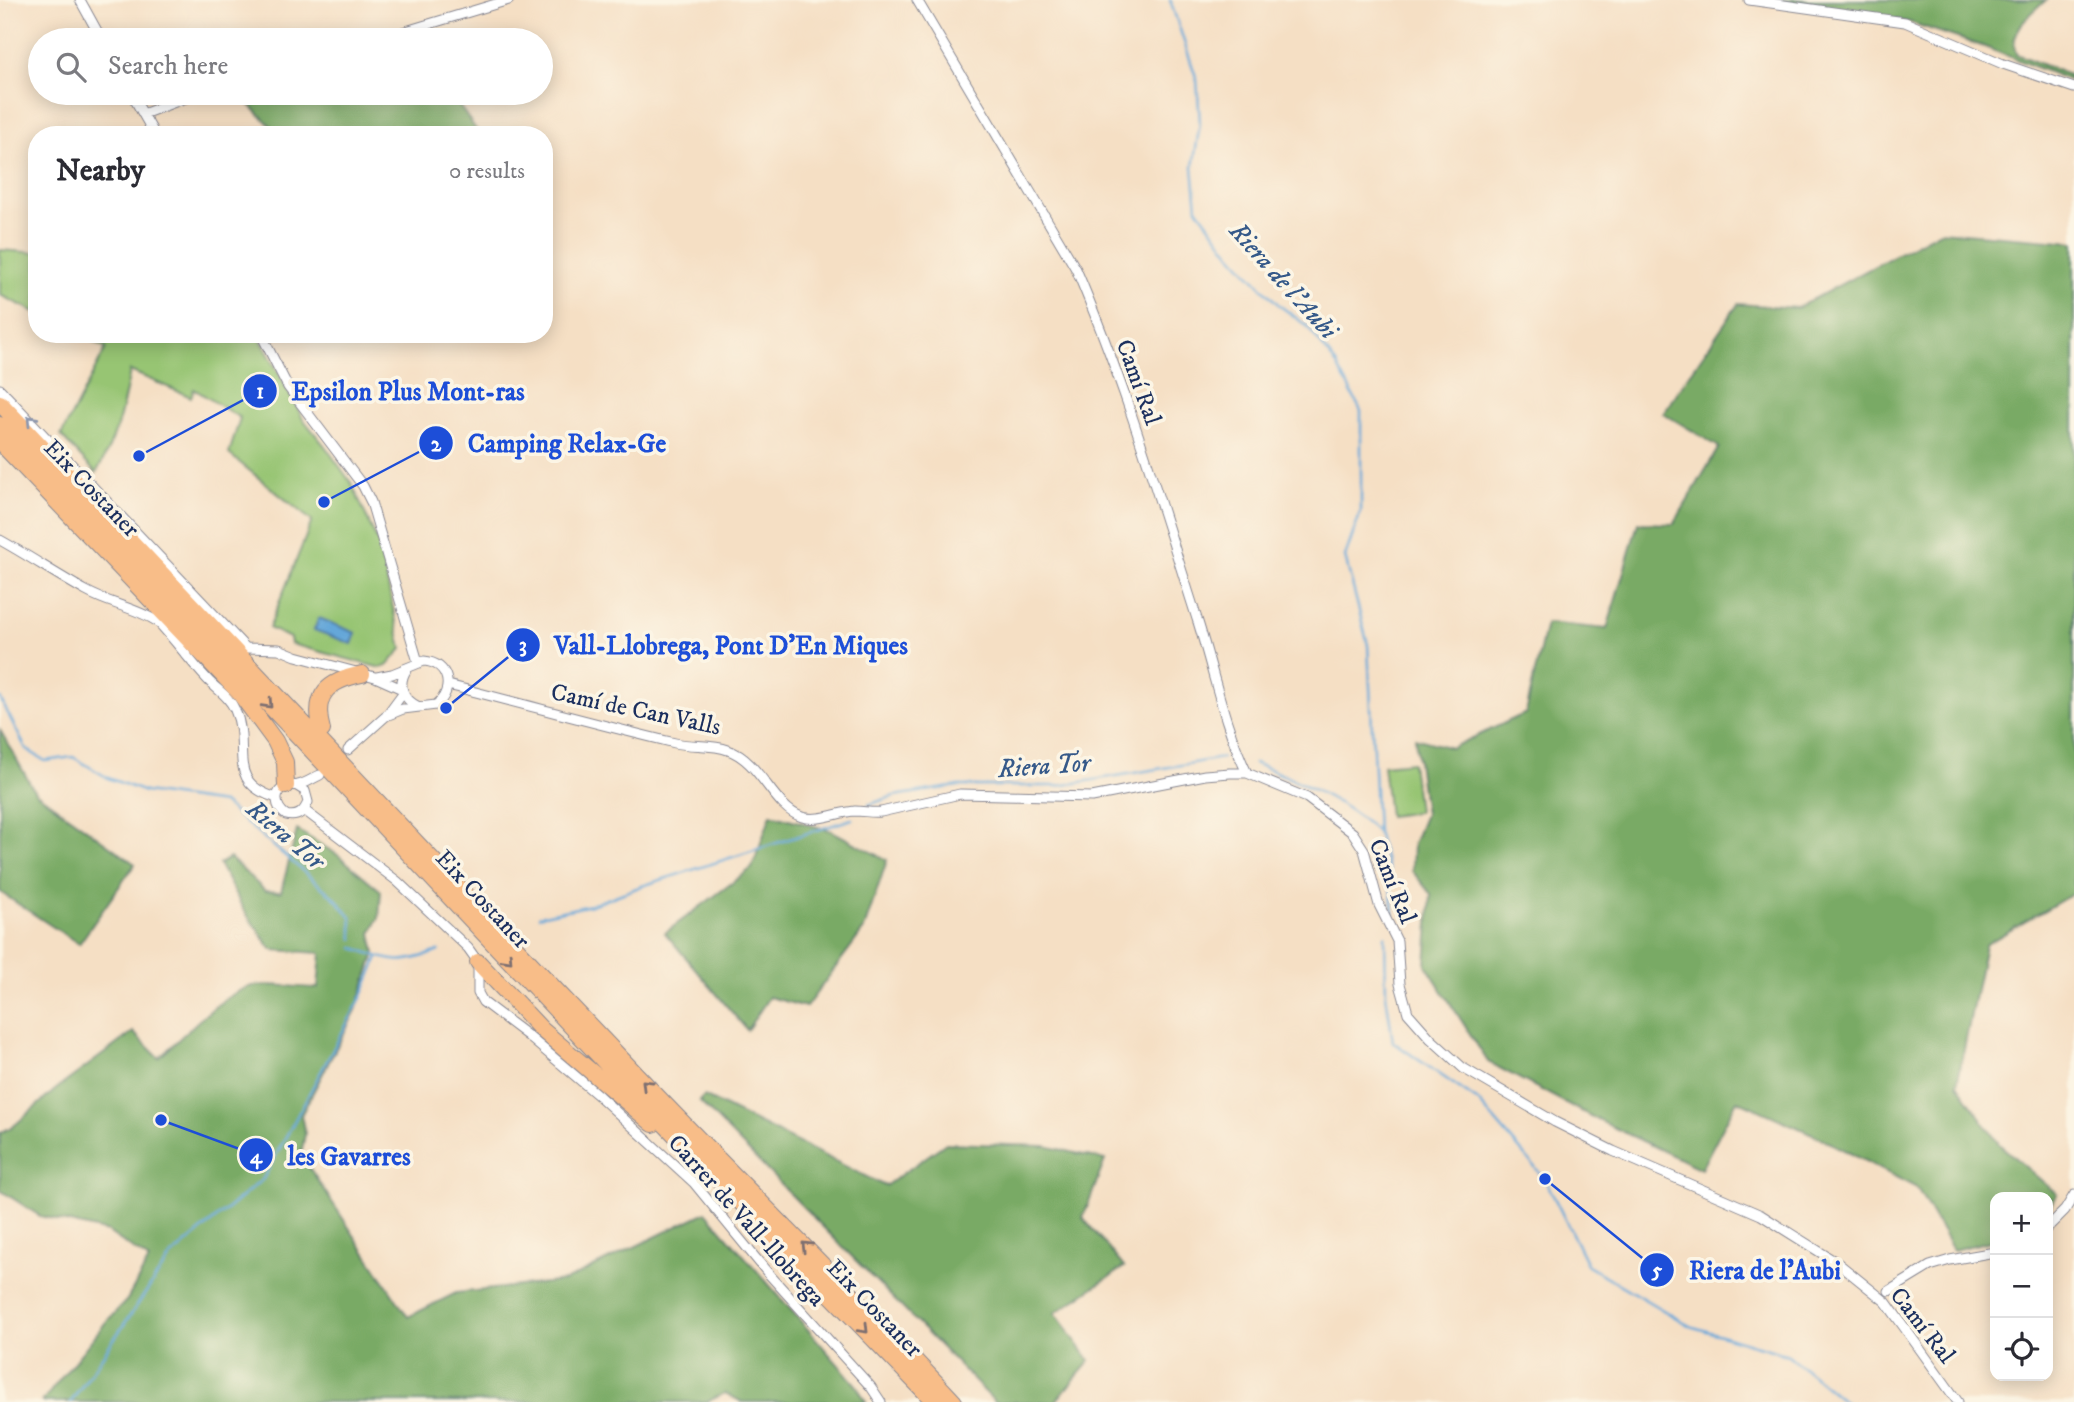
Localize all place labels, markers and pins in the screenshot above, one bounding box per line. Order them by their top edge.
callout: Epsilon Plus Mont-ras [242,367,539,414]
callout: Camping Relax-Ge [419,420,680,467]
callout: Vall-Llobrega, Pont D'En Miques [505,621,922,668]
callout: les Gavarres [239,1132,425,1179]
callout: Riera de l'Aubi [1640,1246,1855,1293]

